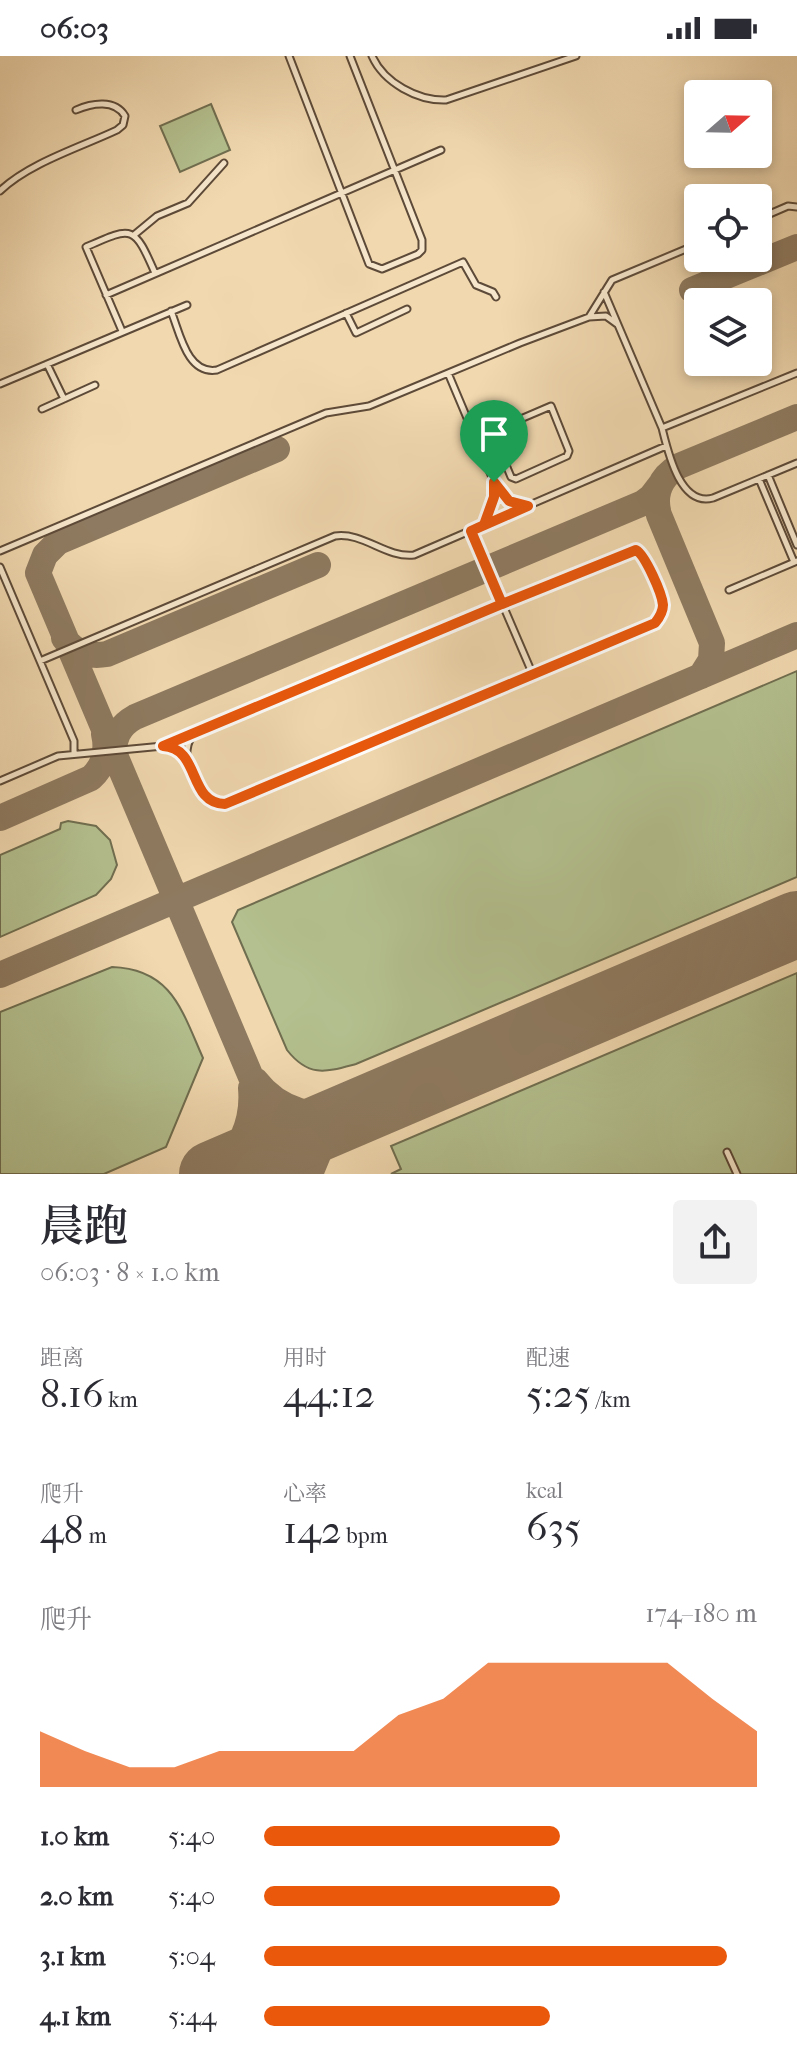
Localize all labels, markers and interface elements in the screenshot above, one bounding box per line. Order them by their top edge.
text: 06:03 [40,11,109,46]
north arrow [684,80,772,168]
map controls [684,80,772,376]
button: locate [684,184,772,272]
button: layers [684,288,772,376]
pin [460,400,528,482]
icon: arrive [472,412,516,456]
button: share [673,1200,757,1284]
text: 晨跑 [40,1201,128,1252]
text: 06:03 · 8 × 1.0 km [40,1257,220,1288]
text: 距离 [40,1345,84,1371]
text: 用时 [283,1345,327,1371]
text: 配速 [526,1345,570,1371]
text: 8.16 [40,1371,104,1417]
text: 44:12 [283,1371,375,1417]
text: 5:25 [526,1371,591,1417]
text: km [104,1387,138,1413]
text: /km [591,1387,631,1413]
text: kcal [526,1478,563,1504]
text: 爬升 [40,1481,84,1507]
text: 心率 [283,1481,327,1507]
text: 635 [526,1504,581,1550]
text: 48 [40,1507,84,1553]
text: 142 [283,1507,341,1553]
text: m [84,1523,107,1549]
text: bpm [341,1523,388,1549]
text: 174–180 m [645,1598,757,1629]
text: 爬升 [40,1604,92,1635]
text: 1.0 km [40,1821,109,1852]
text: 5:40 [168,1821,215,1852]
text: 2.0 km [40,1881,113,1912]
text: 5:40 [168,1881,215,1912]
text: 3.1 km [40,1941,106,1972]
text: 5:04 [168,1941,215,1972]
text: 4.1 km [40,2001,111,2032]
text: 5:44 [168,2001,216,2032]

